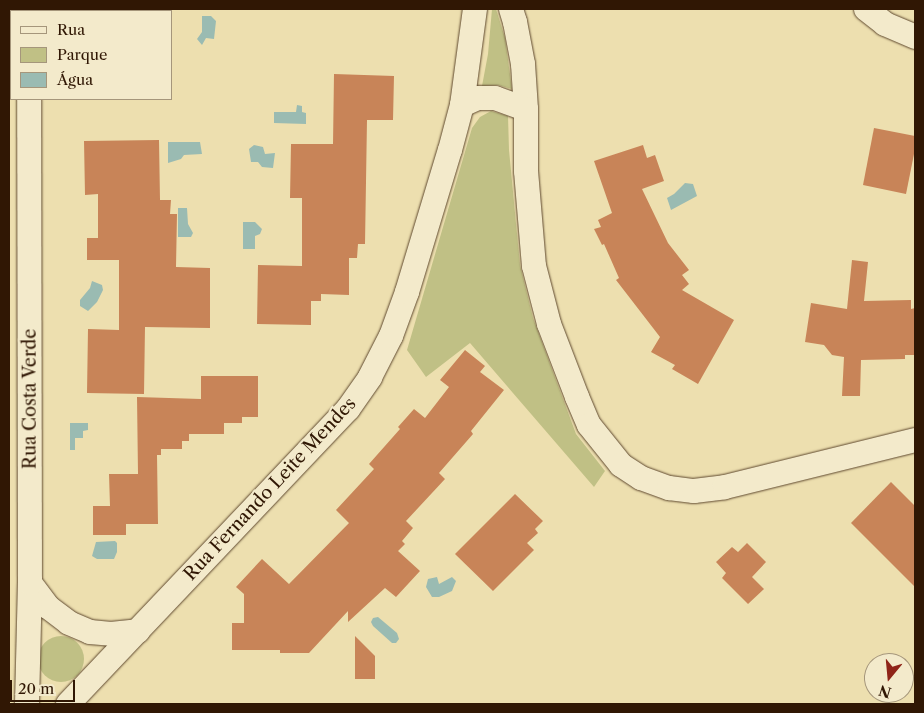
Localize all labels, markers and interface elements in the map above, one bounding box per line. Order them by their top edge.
legend [10,10,172,100]
text: Rua [57,20,85,39]
text: Parque [57,45,107,64]
text: Água [57,70,93,89]
street label: Rua Costa Verde [19,328,41,470]
street label: Rua Fernando Leite Mendes [179,393,361,585]
north arrow [864,653,914,703]
scale bar [12,670,78,702]
text: 20 m [18,679,54,698]
text: N [876,681,893,702]

